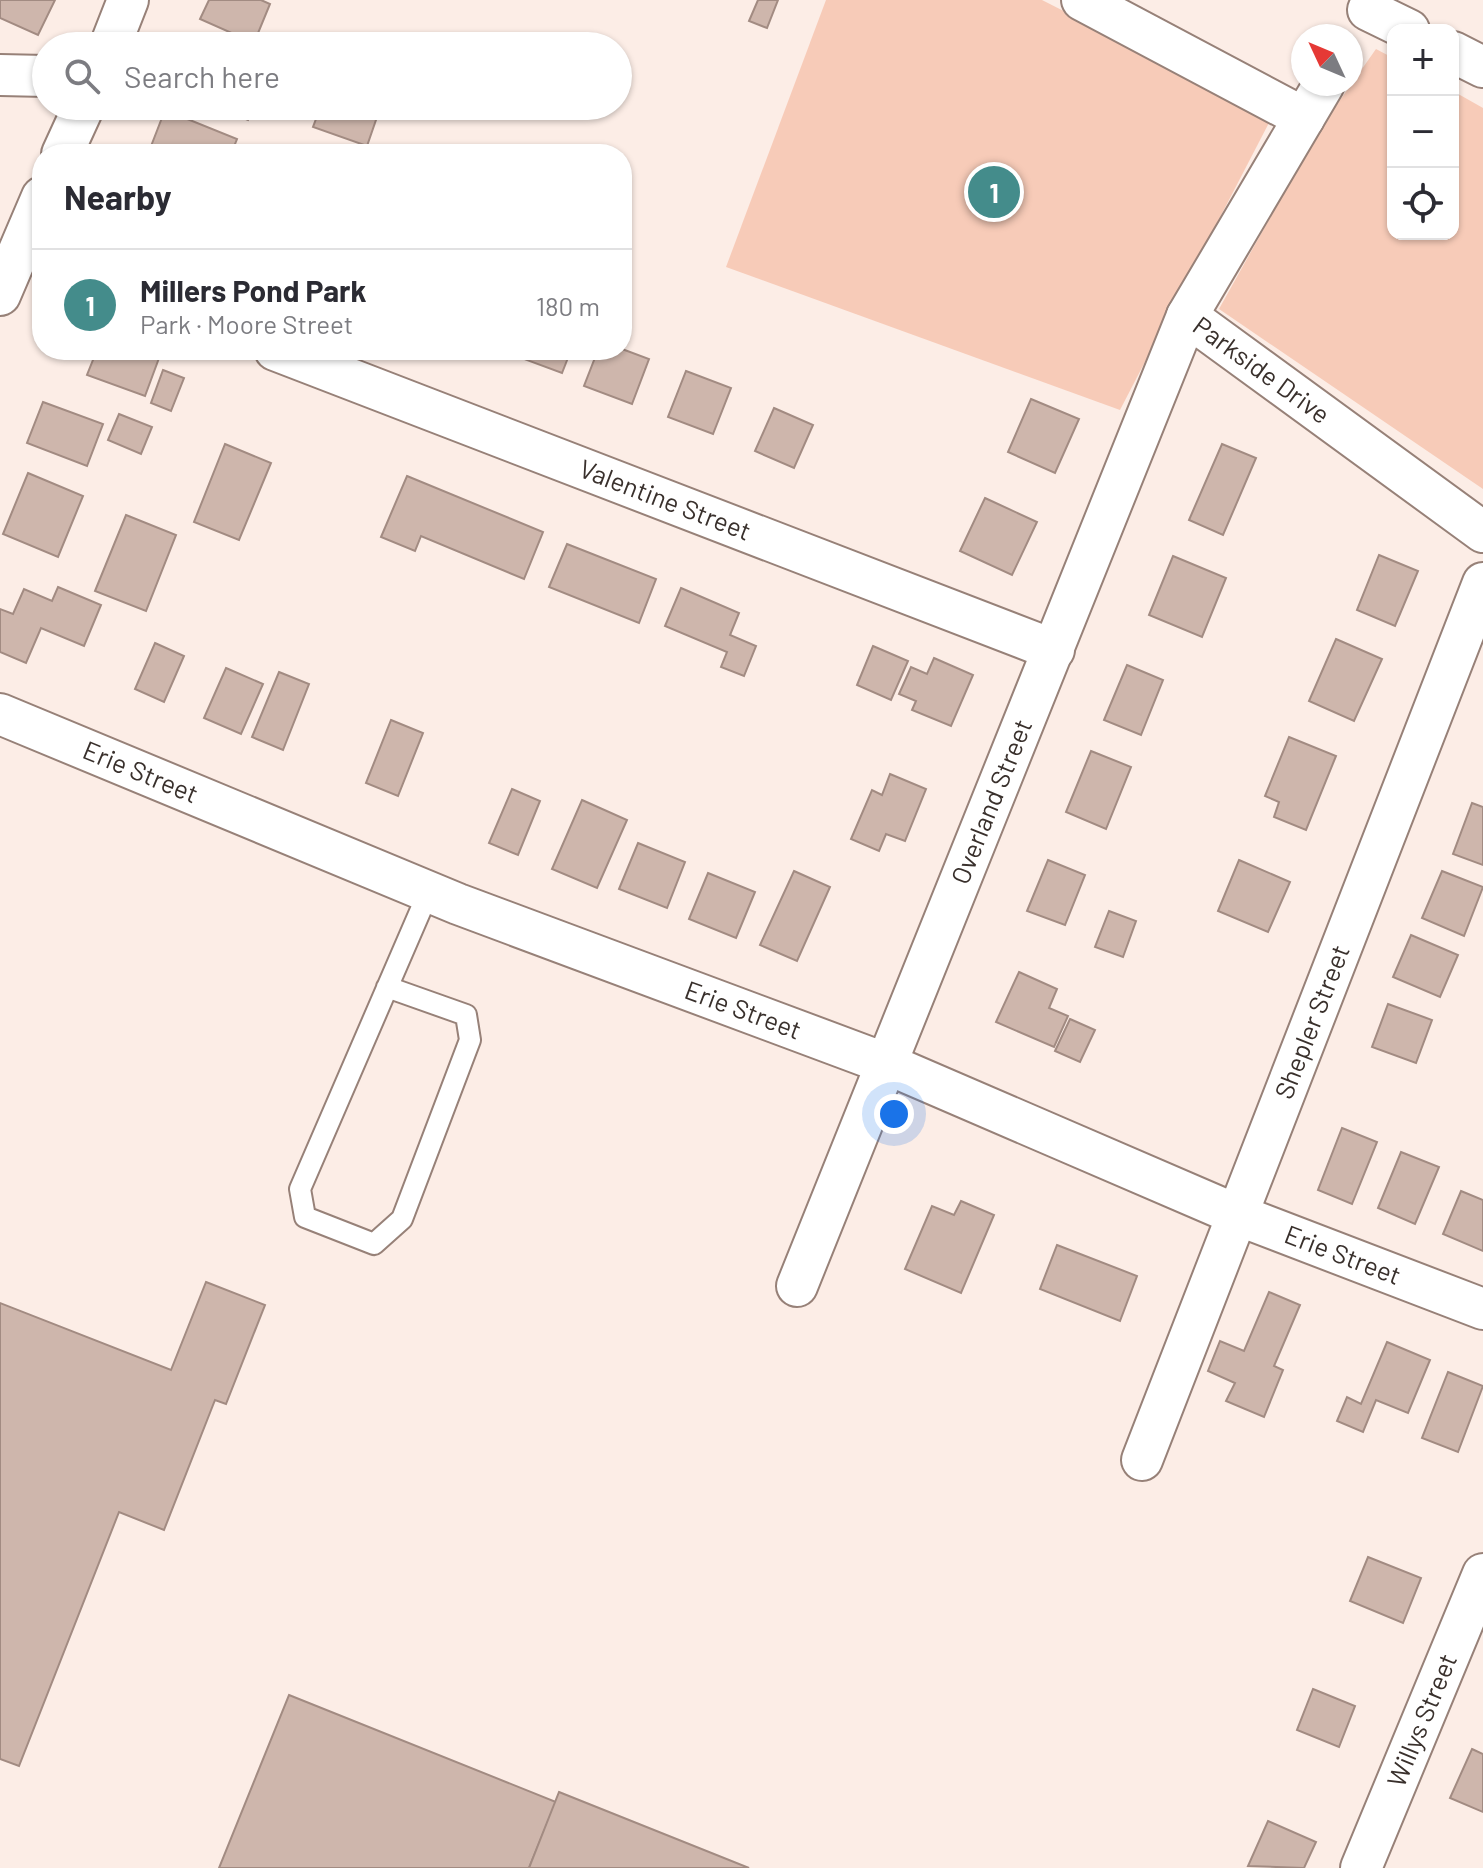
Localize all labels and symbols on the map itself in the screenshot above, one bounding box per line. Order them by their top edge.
north arrow [1291,24,1363,96]
pin: 1 [968,162,1020,222]
street label: Parkside Drive [1188,309,1337,429]
street label: Valentine Street [575,452,756,546]
street label: Overland Street [943,714,1037,888]
street label: Erie Street [79,733,203,809]
street label: Shepler Street [1267,940,1355,1103]
street label: Erie Street [681,973,806,1045]
your location [874,1094,914,1134]
street label: Erie Street [1281,1218,1406,1290]
street label: Willys Street [1380,1648,1462,1791]

